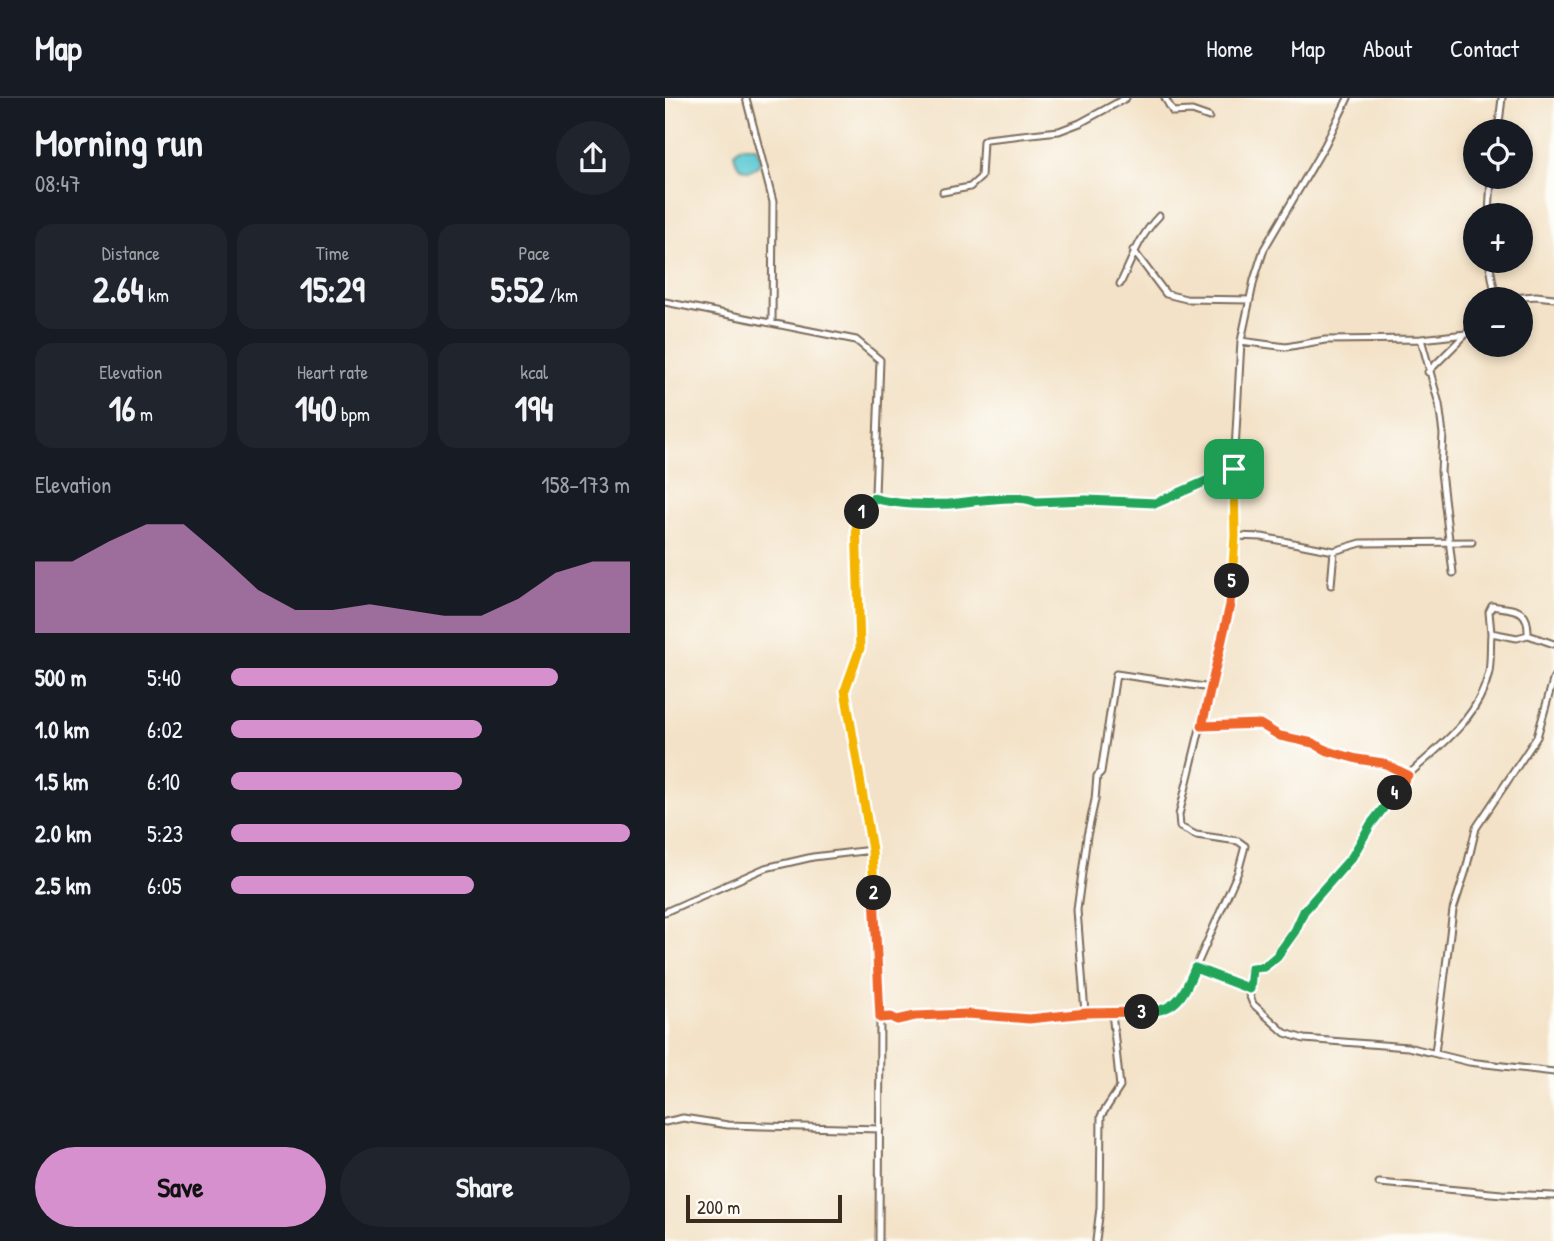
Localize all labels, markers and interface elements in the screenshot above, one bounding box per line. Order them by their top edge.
text: Map [35,26,82,70]
text: Home [1206,32,1253,64]
text: Map [1291,32,1325,64]
text: About [1363,32,1412,64]
text: Contact [1450,32,1519,64]
text: Morning run [35,116,203,168]
map controls [1463,119,1533,357]
button: locate [1463,119,1533,189]
button: share [556,121,630,195]
text: 08:47 [35,168,81,199]
button: + [1463,203,1533,273]
text: Distance [102,240,160,266]
text: Time [316,240,349,266]
text: Pace [518,240,550,266]
text: 2.64 [93,266,144,313]
text: 15:29 [300,266,365,313]
text: 5:52 [490,266,545,313]
text: km [144,282,169,308]
text: /km [545,282,578,308]
button: − [1463,287,1533,357]
text: Elevation [99,359,162,385]
text: Heart rate [297,359,368,385]
text: kcal [520,359,548,385]
text: 16 [109,385,136,432]
text: 140 [295,385,337,432]
text: 194 [515,385,554,432]
text: m [136,401,153,427]
text: bpm [337,401,370,427]
pin [1204,439,1264,499]
icon: arrive [1215,450,1253,488]
text: Elevation [35,469,111,500]
text: 158–173 m [541,469,630,500]
pin: 1 [845,494,879,530]
text: 1 [858,498,865,524]
pin: 5 [1215,564,1249,598]
text: 5 [1227,567,1236,593]
text: 500 m [35,662,86,693]
text: 5:40 [147,662,181,693]
text: 1.0 km [35,714,89,745]
text: 6:02 [147,714,183,745]
text: 1.5 km [35,766,88,797]
text: 6:10 [147,766,180,797]
pin: 4 [1377,776,1413,810]
text: 4 [1391,779,1398,805]
text: 2.0 km [35,818,91,849]
text: 5:23 [147,818,183,849]
text: 2.5 km [35,870,91,901]
text: 6:05 [147,870,182,901]
pin: 2 [857,876,892,910]
text: 2 [869,879,878,905]
pin: 3 [1125,995,1159,1030]
text: 3 [1137,998,1146,1024]
button: Save [35,1147,326,1227]
button: Share [340,1147,630,1227]
scale bar [686,1192,842,1224]
text: 200 m [697,1194,740,1220]

